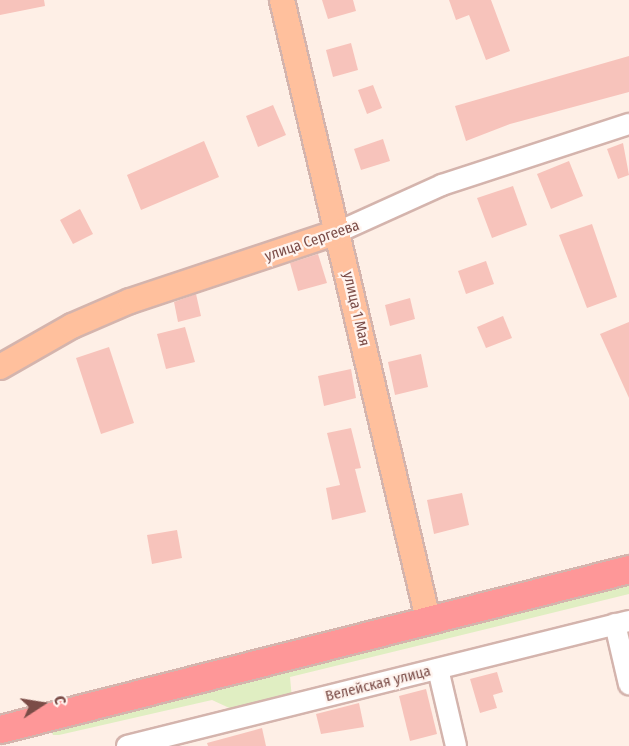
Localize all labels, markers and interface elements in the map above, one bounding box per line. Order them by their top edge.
street label: улица Сергеева [262,216,362,266]
street label: улица 1 Мая [339,270,373,348]
street label: Велейская улица [324,662,432,706]
north arrow [12,674,72,734]
text: С [50,694,70,706]

